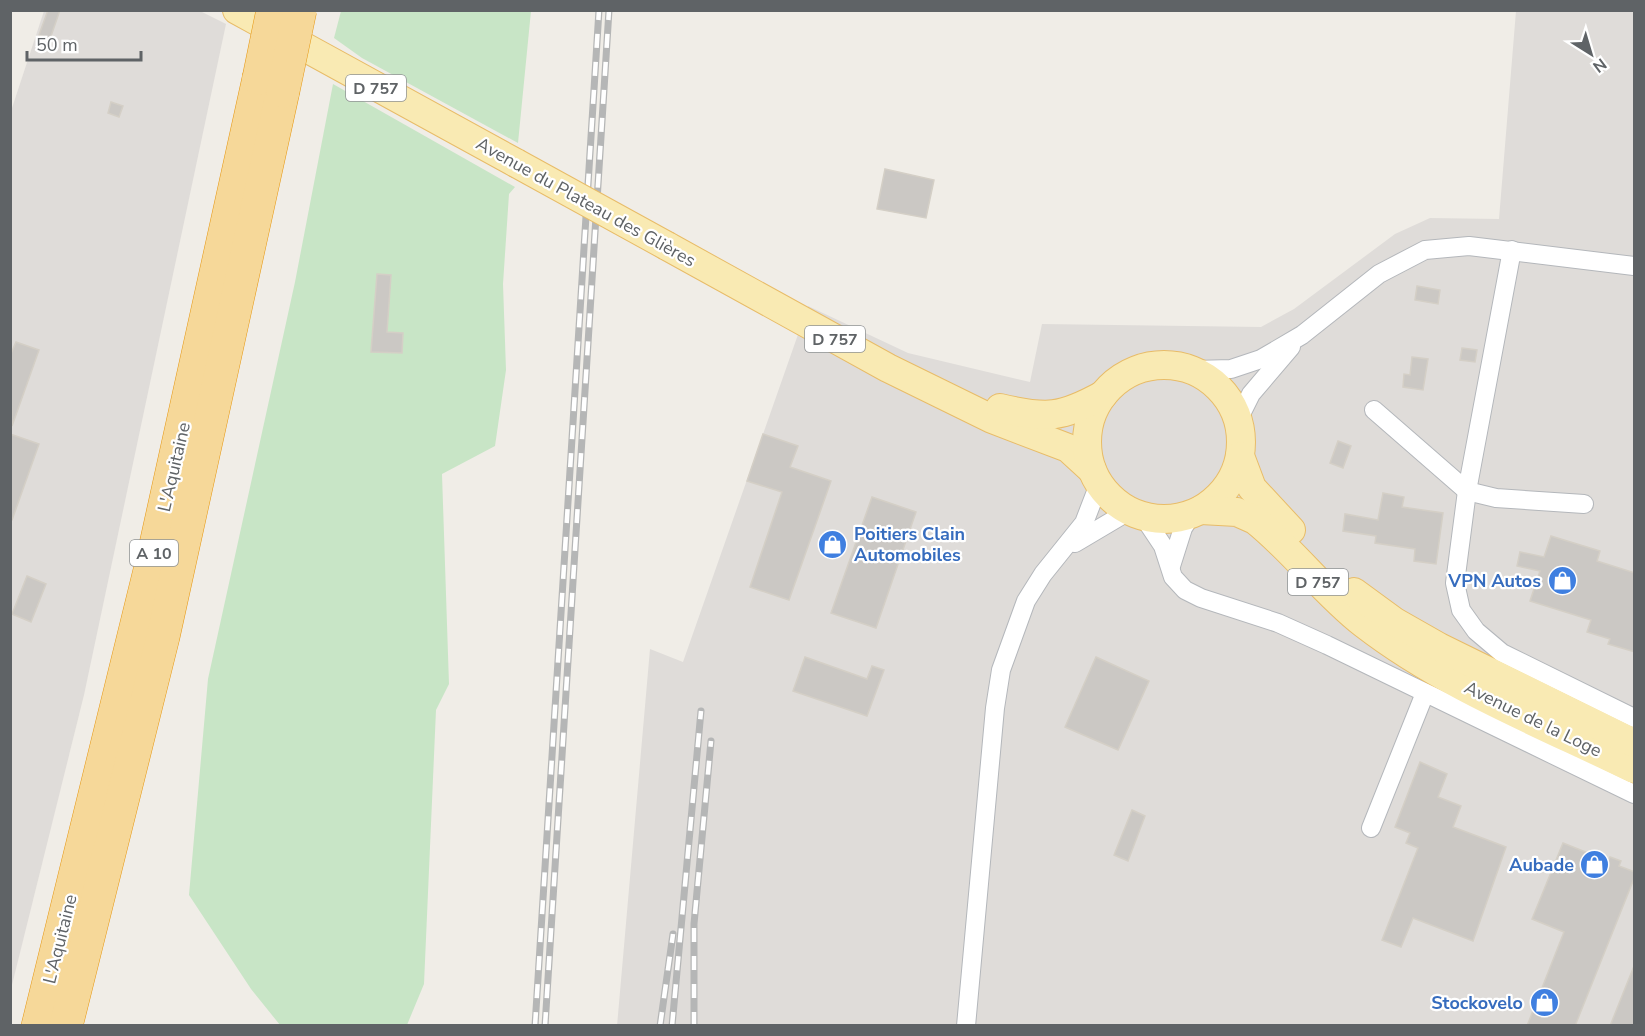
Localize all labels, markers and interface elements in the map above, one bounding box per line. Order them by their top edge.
scale bar [27,24,141,62]
north arrow [1561,24,1621,84]
text: 50 m [36,33,78,57]
text: N [1588,53,1611,78]
road number: D 757 [346,75,406,101]
street label: Avenue du Plateau des Glières [472,132,700,272]
road number: D 757 [805,326,865,352]
street label: L'Aquitaine [152,420,196,514]
place label: Poitiers Clain Automobiles [854,522,965,567]
shop icon: Poitiers Clain Automobiles [817,528,849,560]
road number: A 10 [130,540,178,566]
shop icon: VPN Autos [1546,565,1578,597]
road number: D 757 [1288,569,1348,595]
place label: VPN Autos [1447,569,1541,593]
street label: Avenue de la Loge [1460,675,1606,763]
shop icon: Aubade [1579,849,1611,881]
place label: Aubade [1509,853,1574,877]
street label: L'Aquitaine [37,892,83,986]
shop icon: Stockovelo [1528,987,1560,1019]
place label: Stockovelo [1431,991,1523,1015]

